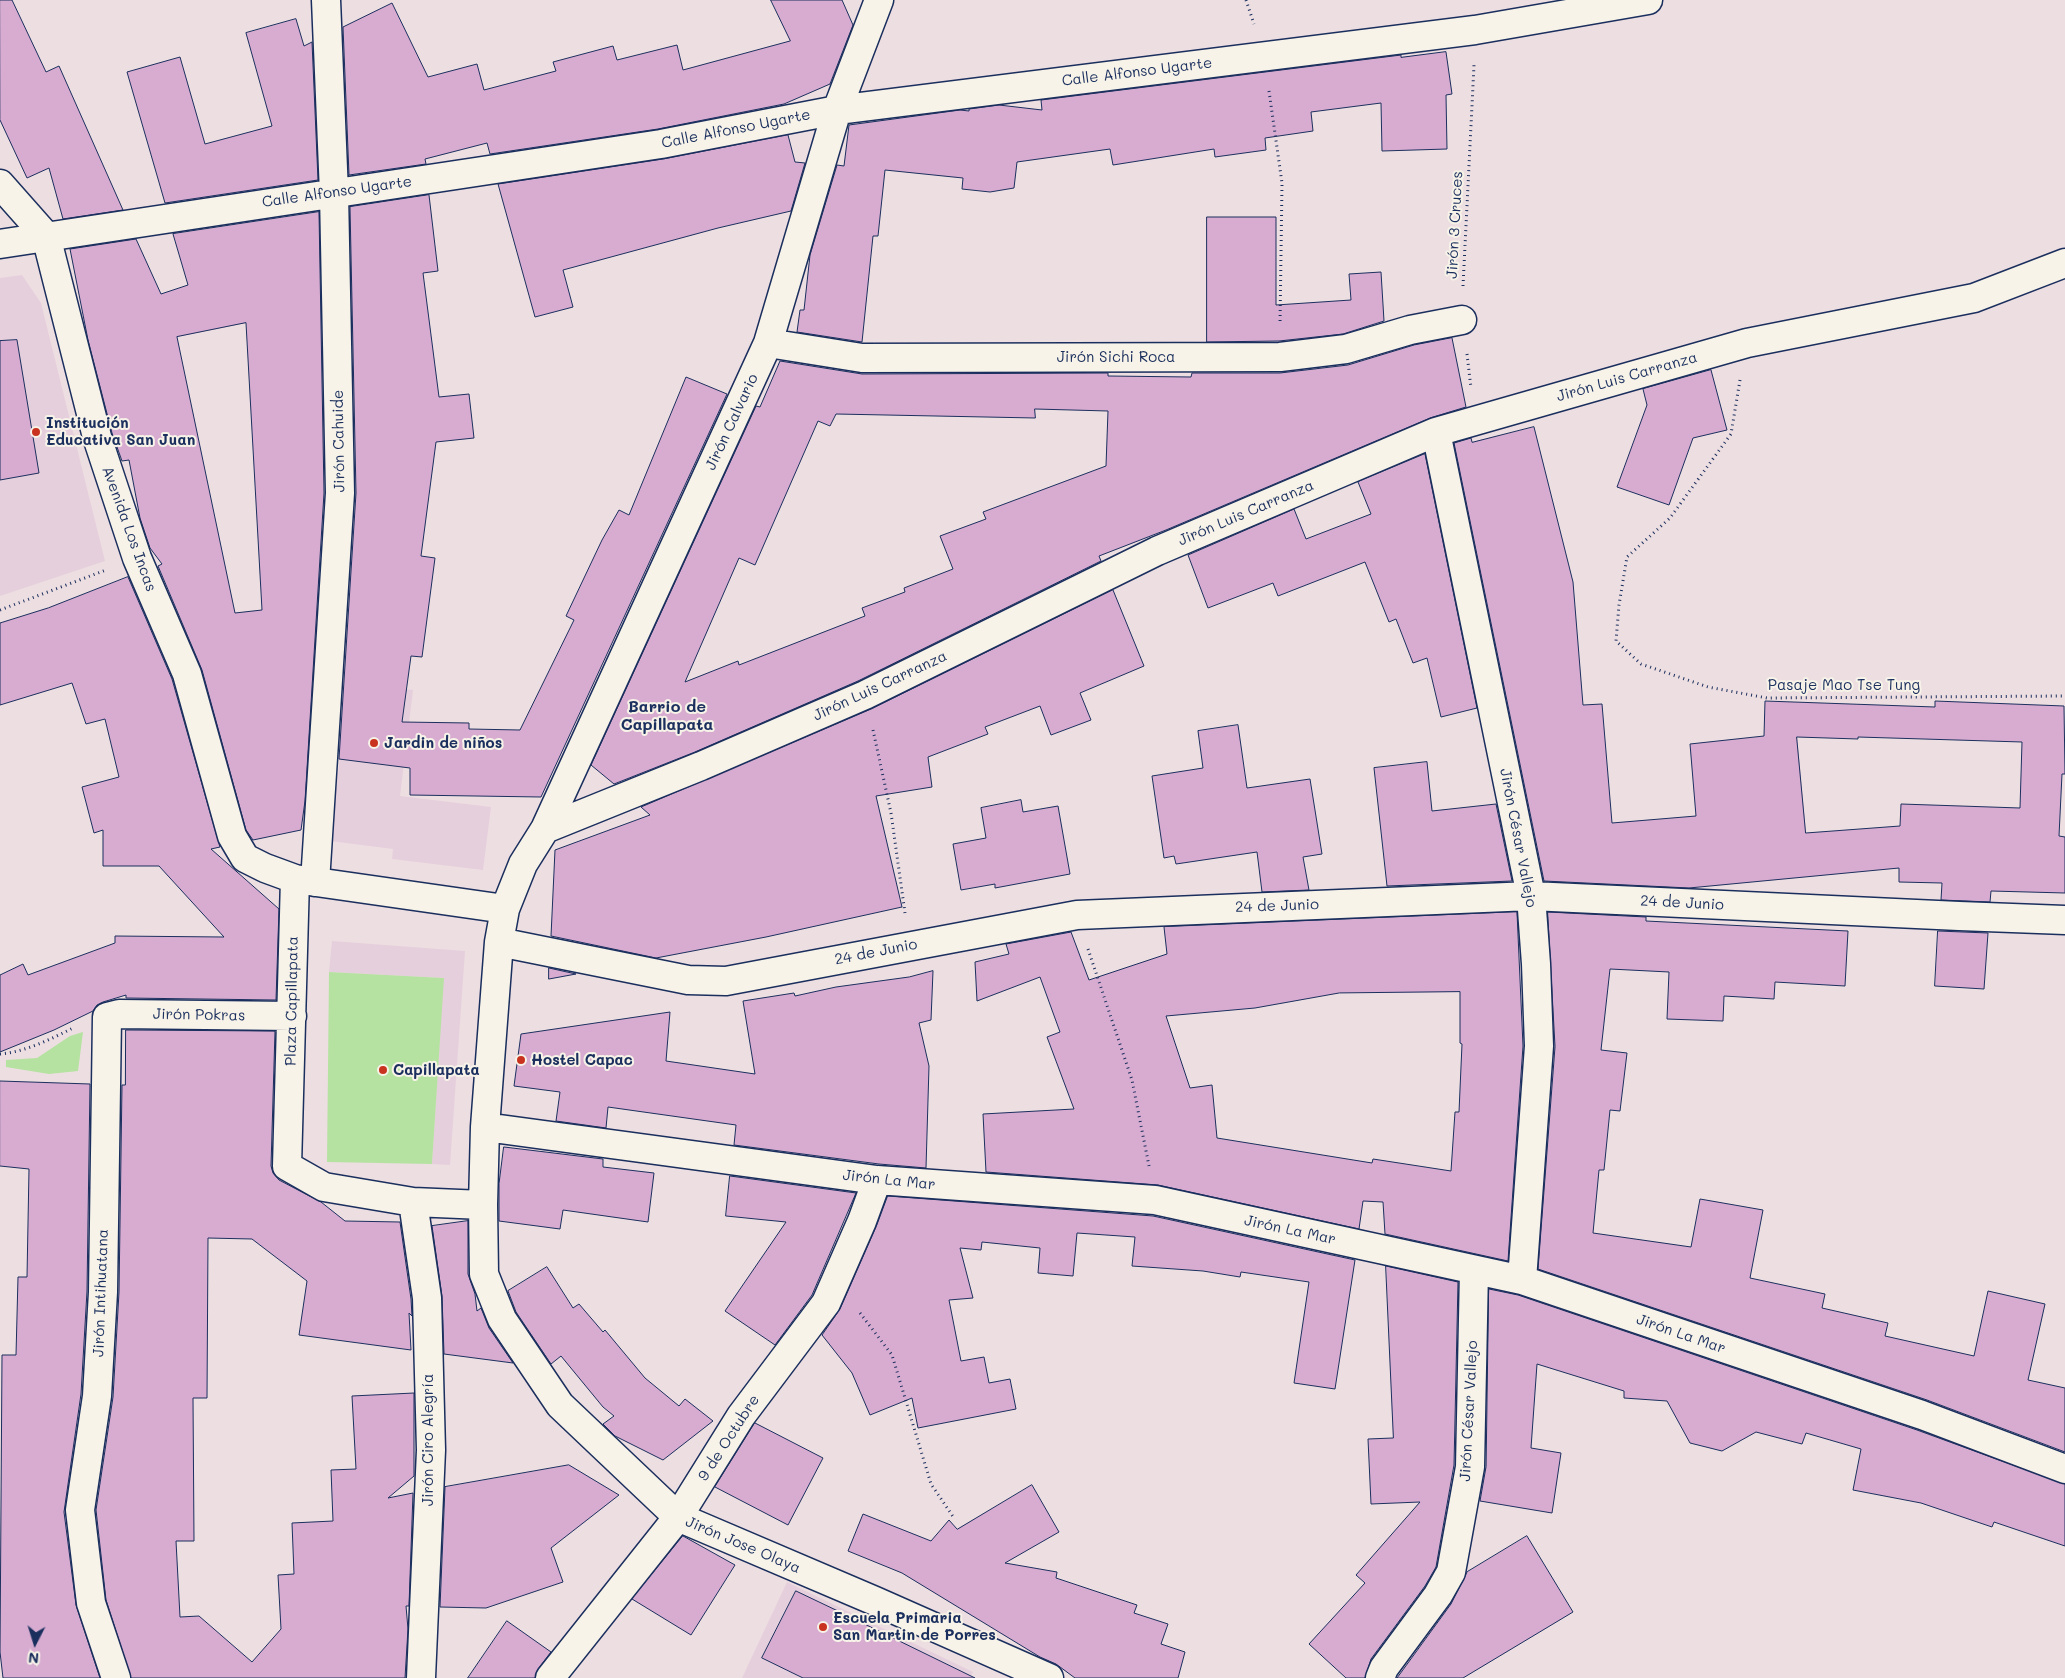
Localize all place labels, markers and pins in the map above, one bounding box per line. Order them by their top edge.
place label: Institución Educativa San Juan [46,414,195,449]
marker: Institución Educativa San Juan [30,426,42,438]
place label: Jardin de niños [384,734,502,752]
marker: Jardin de niños [368,737,380,749]
place label: Hostel Capac [531,1051,633,1069]
marker: Hostel Capac [515,1054,527,1066]
place label: Capillapata [393,1061,480,1079]
marker: Capillapata [377,1064,389,1076]
place label: Escuela Primaria San Martin de Porres [833,1609,996,1644]
marker: Escuela Primaria San Martin de Porres [817,1621,829,1633]

